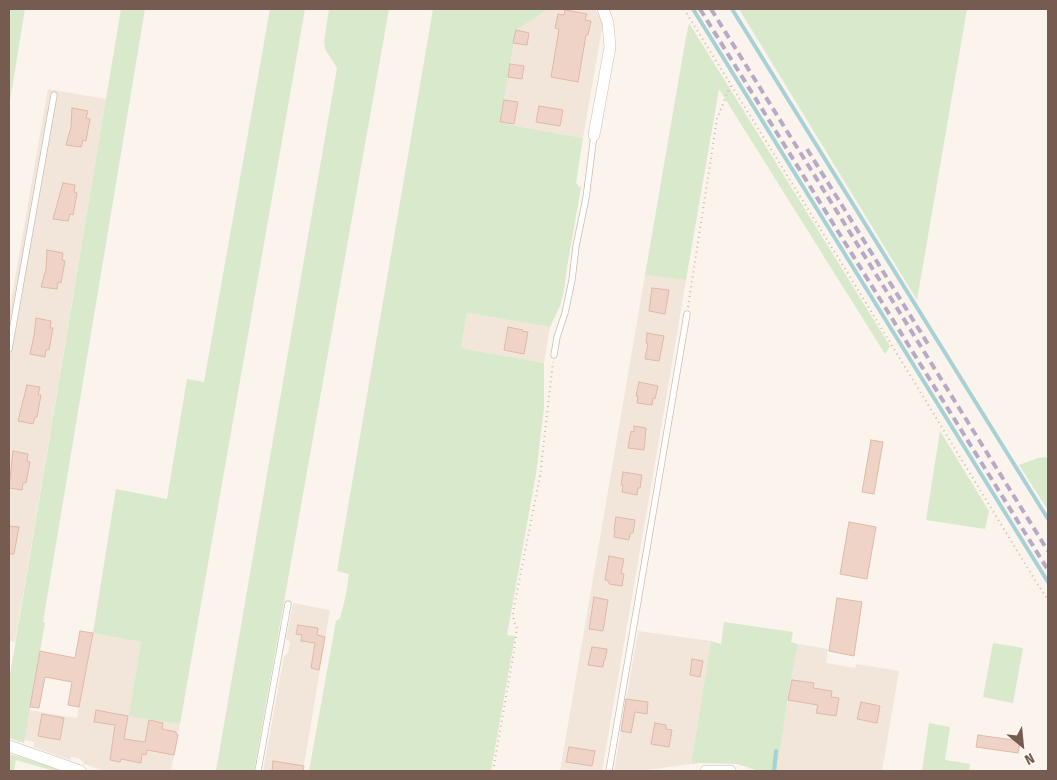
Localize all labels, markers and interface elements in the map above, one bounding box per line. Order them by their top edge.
north arrow [997,720,1047,770]
text: N [1022,749,1037,768]

